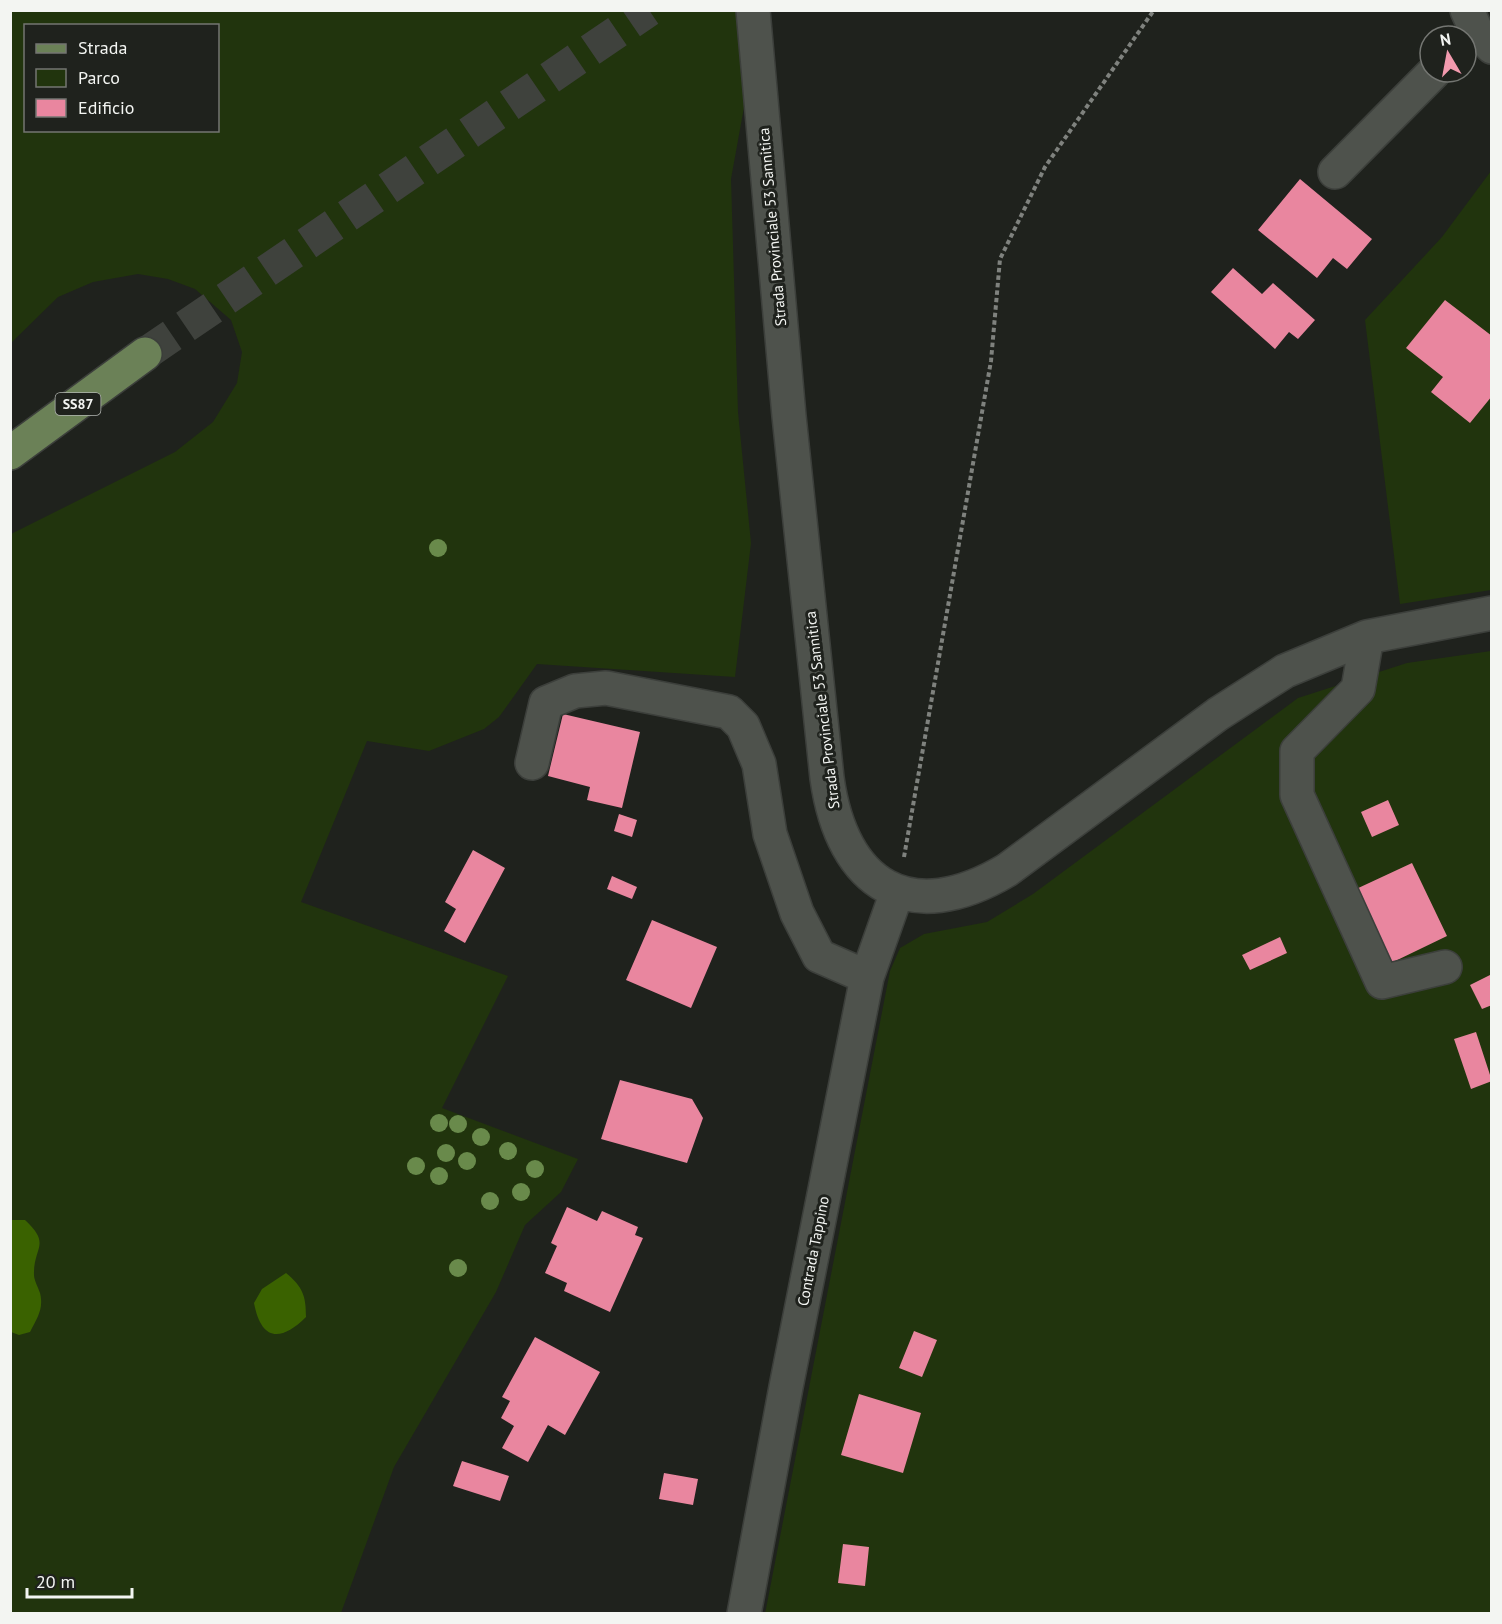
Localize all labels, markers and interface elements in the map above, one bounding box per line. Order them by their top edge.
legend [24,24,219,132]
north arrow [1418,24,1478,84]
text: N [1438,28,1452,50]
text: Strada [78,36,127,59]
text: Parco [78,66,120,89]
text: Edificio [78,96,134,119]
street label: Strada Provinciale 53 Sannitica [754,127,790,327]
road number: SS87 [56,393,100,415]
street label: Strada Provinciale 53 Sannitica [800,610,844,810]
street label: Contrada Tappino [793,1194,833,1308]
scale bar [27,1561,132,1599]
text: 20 m [36,1570,75,1593]

